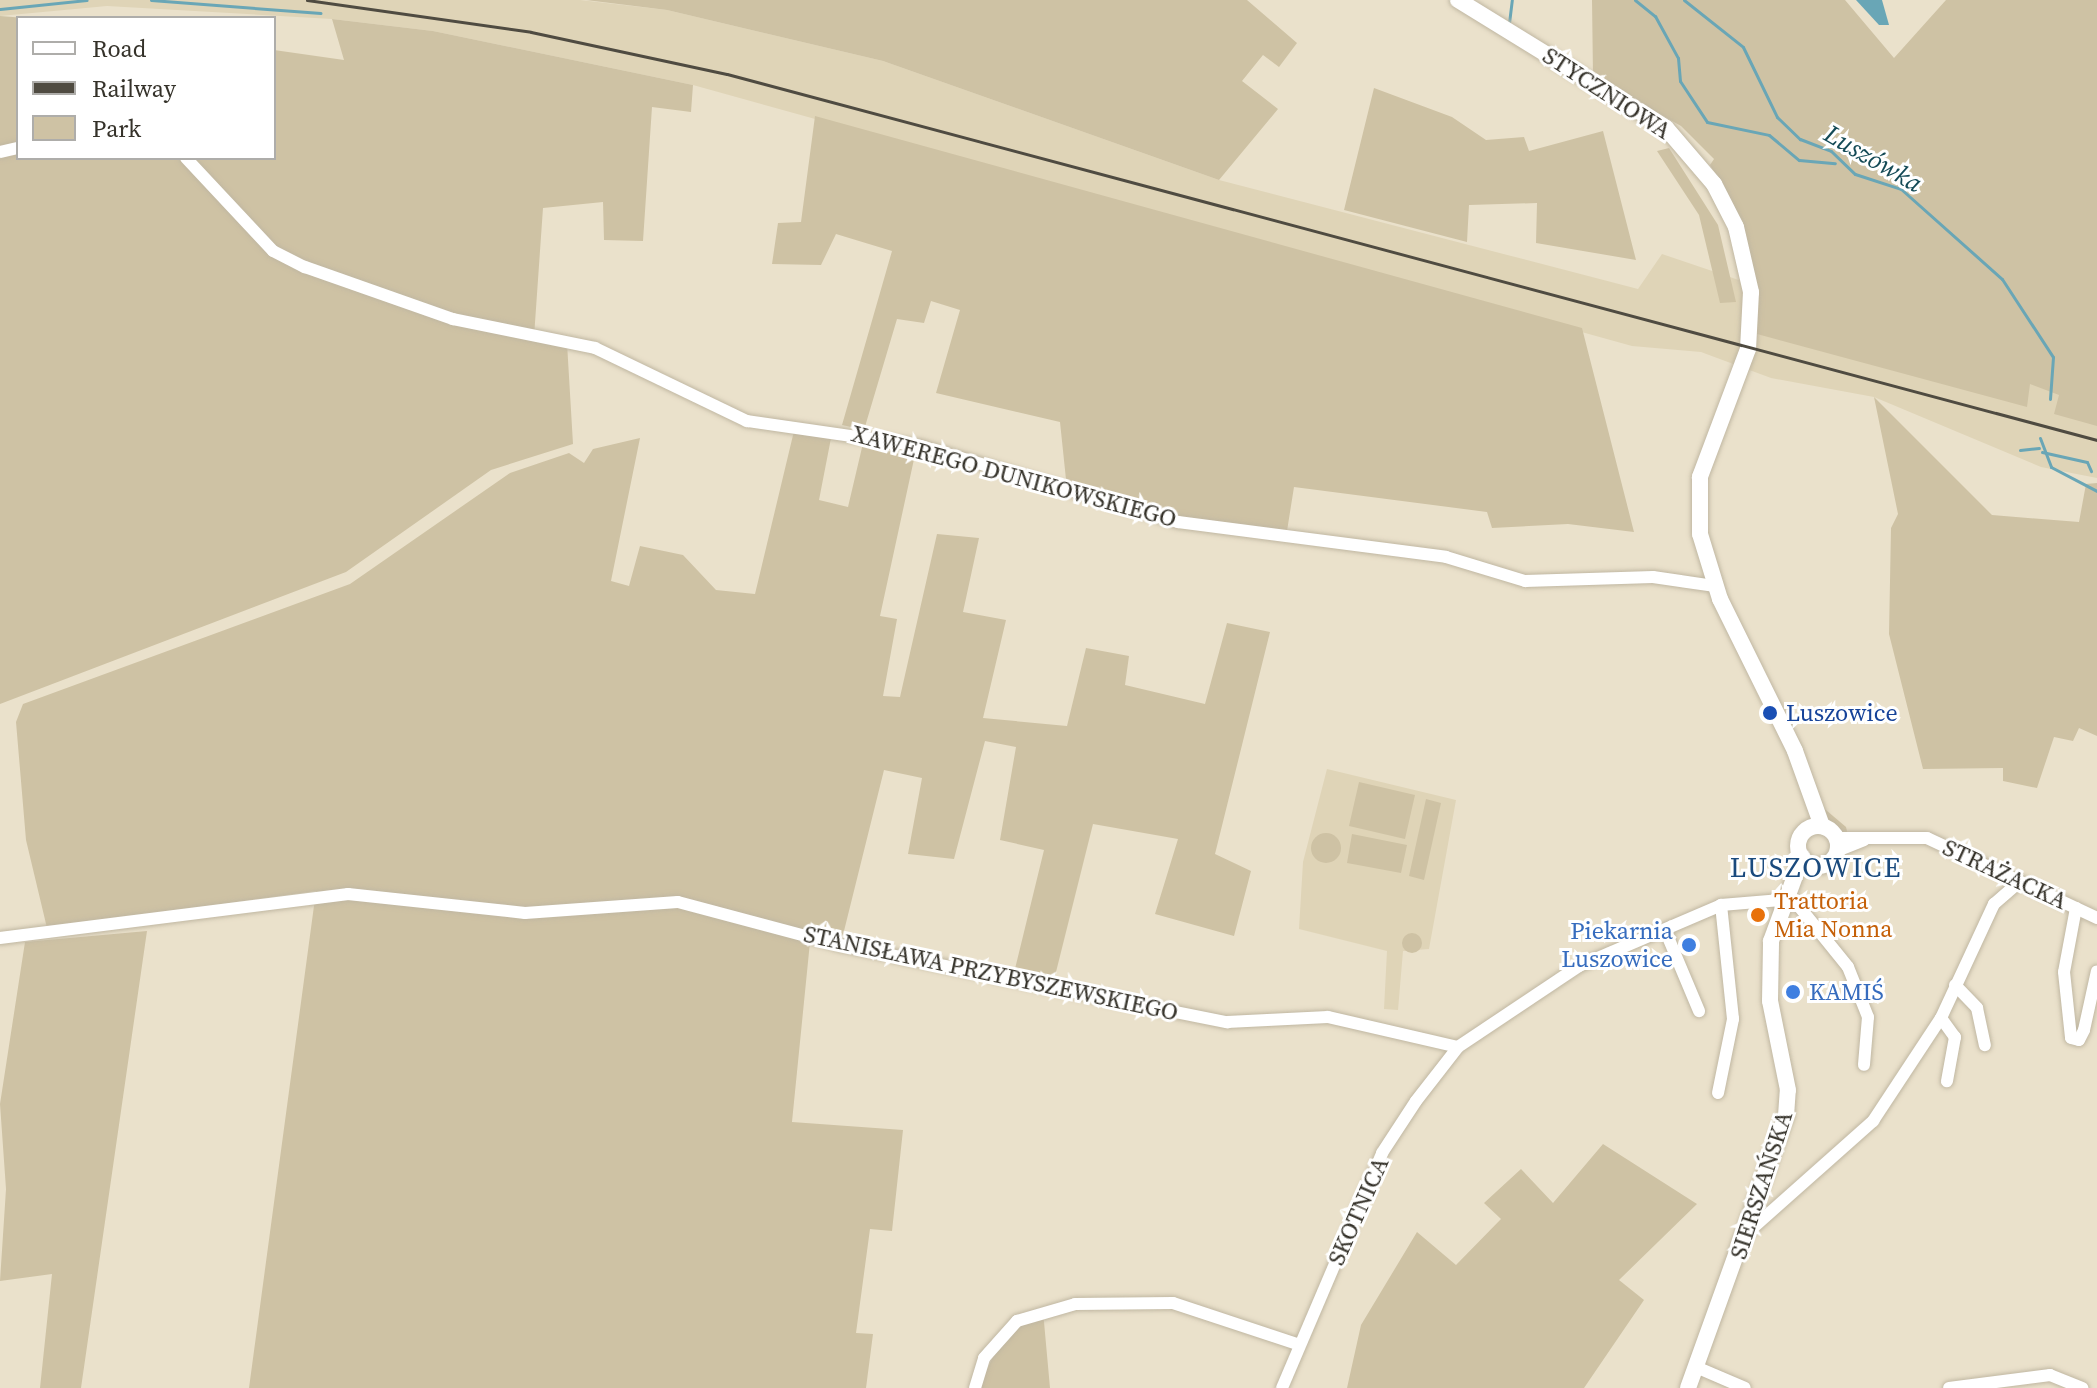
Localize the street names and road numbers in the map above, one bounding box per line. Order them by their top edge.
street label: STYCZNIOWA [1537,41,1677,145]
street label: XAWEREGO DUNIKOWSKIEGO [848,419,1180,533]
street label: STRAŻACKA [1938,833,2072,915]
street label: STANISŁAWA PRZYBYSZEWSKIEGO [801,919,1181,1027]
street label: SIERSZAŃSKA [1724,1107,1798,1263]
street label: SKOTNICA [1321,1152,1395,1270]

